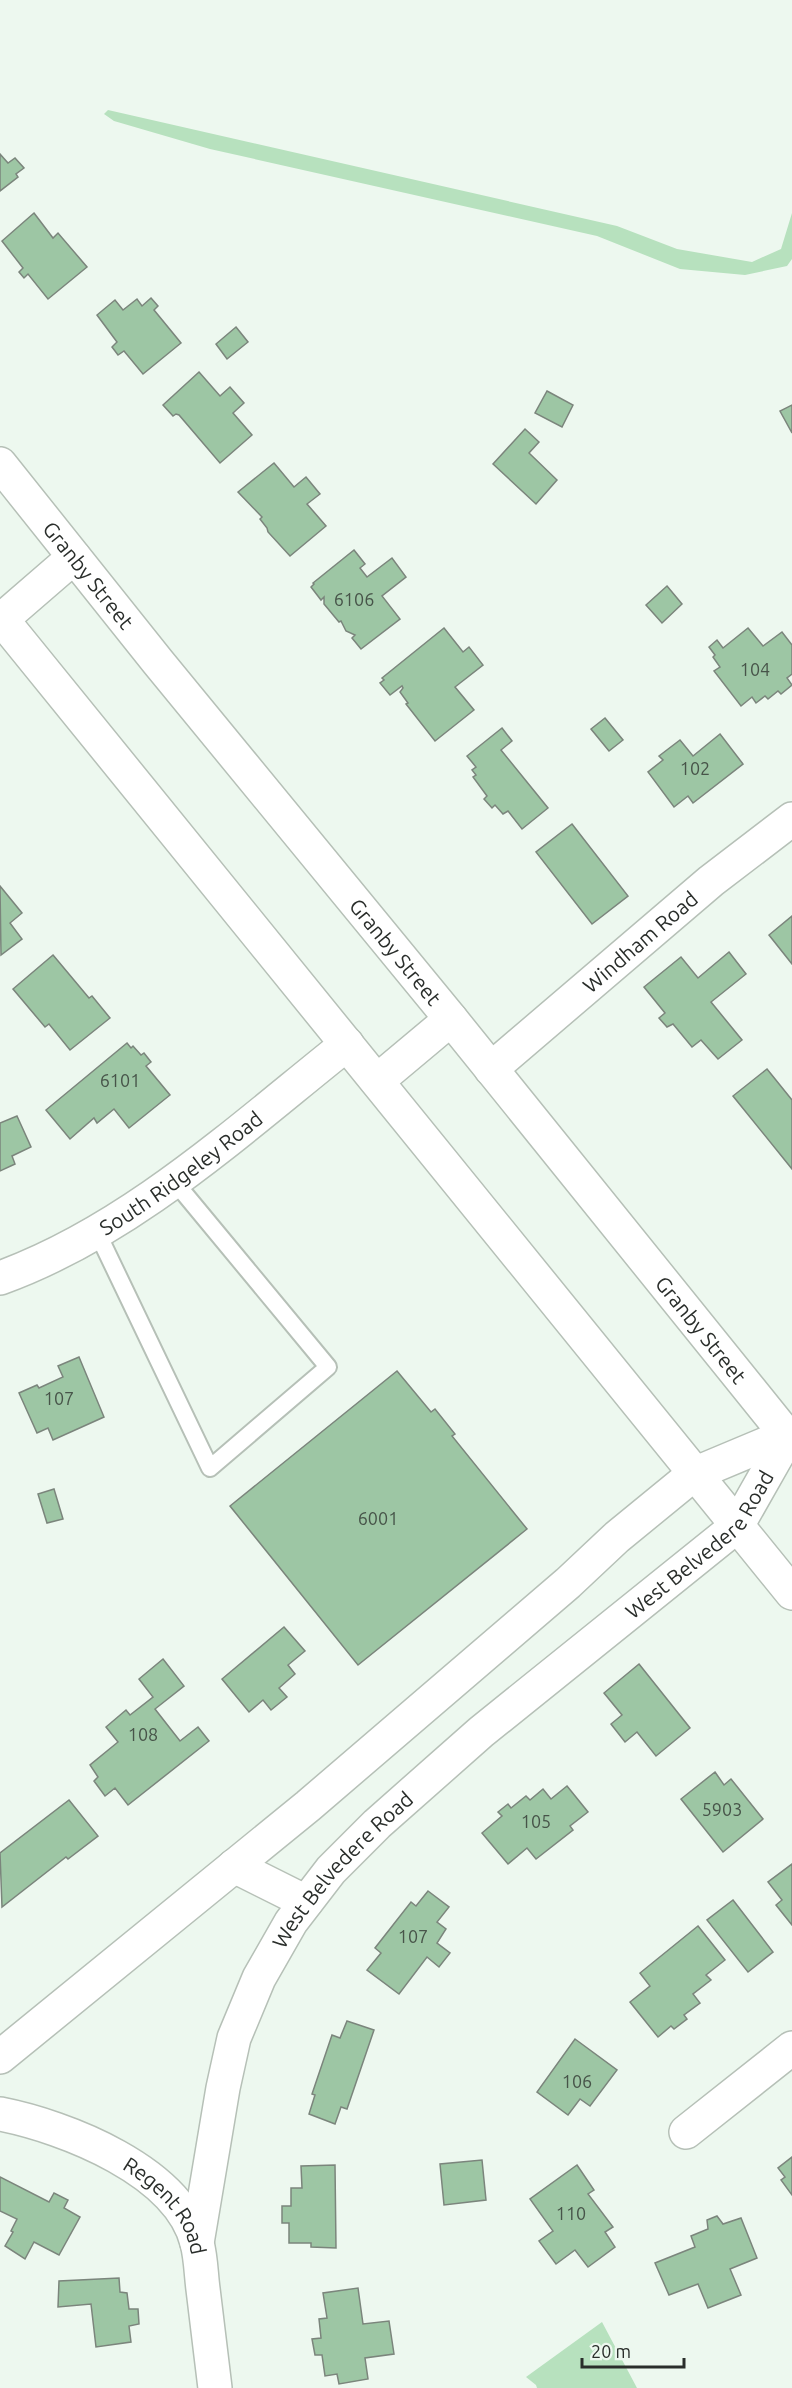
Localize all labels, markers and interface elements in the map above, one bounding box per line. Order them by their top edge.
street label: Granby Street [38,516,139,634]
house number: 6106 [334,589,374,609]
house number: 104 [740,659,770,679]
house number: 102 [680,758,710,778]
street label: Windham Road [578,886,702,997]
street label: Granby Street [345,894,446,1010]
house number: 6101 [100,1070,140,1090]
street label: South Ridgeley Road [95,1106,267,1240]
street label: Granby Street [651,1271,752,1388]
house number: 107 [44,1388,74,1408]
street label: West Belvedere Road [620,1466,778,1623]
house number: 6001 [358,1508,398,1528]
house number: 108 [128,1724,158,1744]
street label: West Belvedere Road [267,1786,417,1952]
house number: 5903 [702,1799,742,1819]
house number: 105 [521,1811,551,1831]
house number: 107 [398,1926,428,1946]
house number: 106 [562,2071,592,2091]
street label: Regent Road [119,2152,211,2256]
house number: 110 [556,2203,586,2223]
scale bar [582,2331,684,2369]
text: 20 m [591,2341,631,2361]

